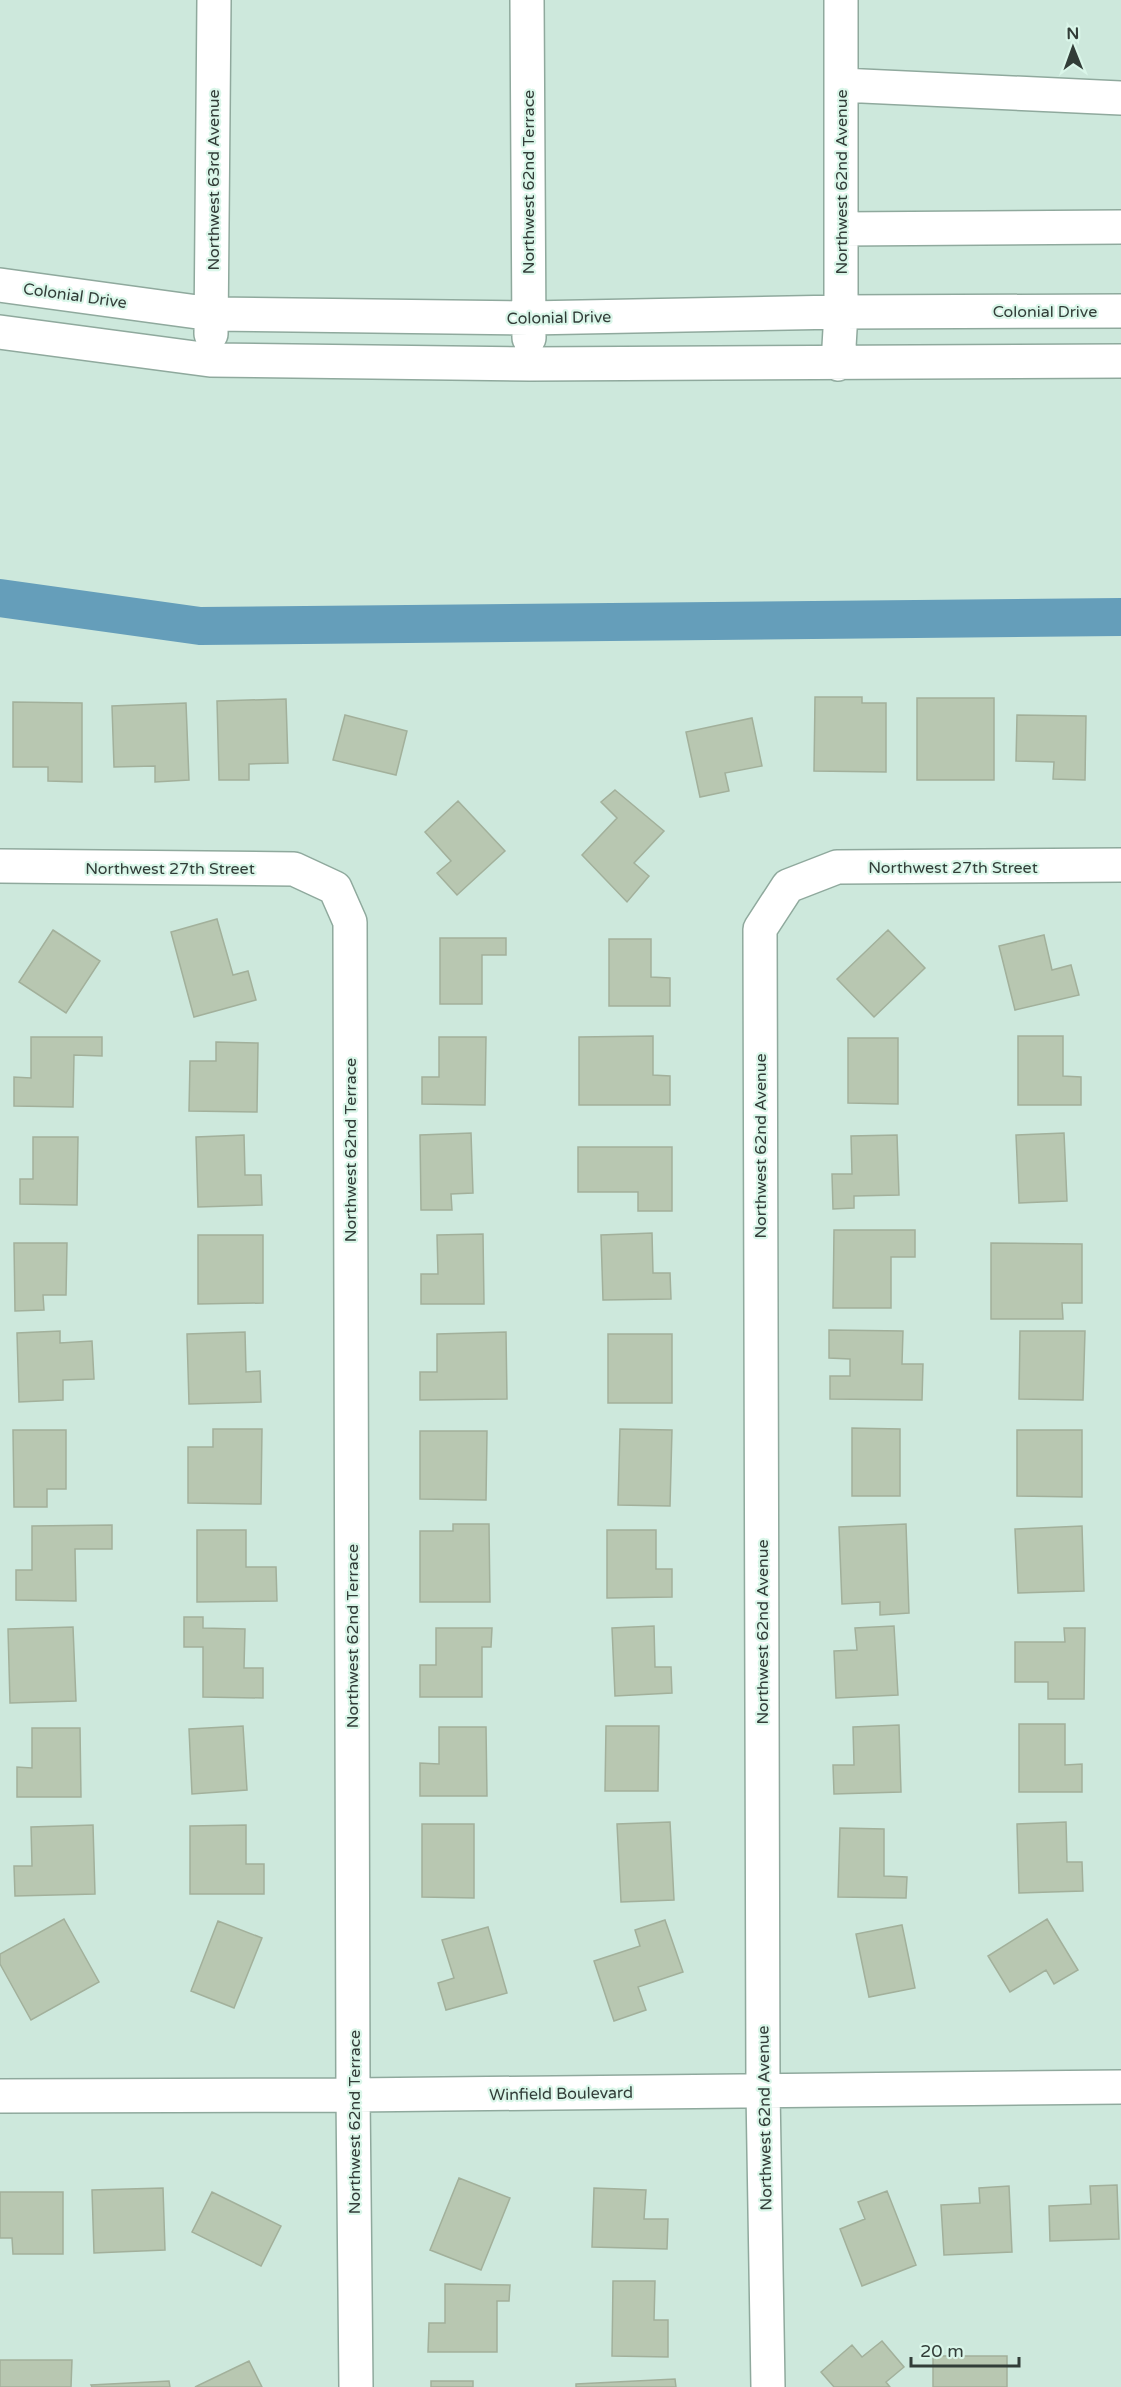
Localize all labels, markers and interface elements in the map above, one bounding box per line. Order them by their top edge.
north arrow [1043,18,1103,78]
text: N [1066,24,1079,44]
street label: Northwest 63rd Avenue [204,89,224,271]
street label: Northwest 62nd Avenue [832,89,852,275]
street label: Northwest 62nd Terrace [519,90,539,274]
street label: Colonial Drive [22,279,128,313]
street label: Colonial Drive [993,302,1097,322]
street label: Colonial Drive [507,307,611,329]
street label: Northwest 27th Street [868,858,1038,878]
street label: Northwest 27th Street [85,859,255,879]
street label: Northwest 62nd Avenue [751,1053,771,1239]
street label: Northwest 62nd Terrace [341,1058,361,1242]
street label: Northwest 62nd Avenue [753,1539,773,1725]
street label: Northwest 62nd Terrace [343,1544,363,1728]
street label: Northwest 62nd Avenue [753,2025,777,2211]
street label: Northwest 62nd Terrace [345,2030,365,2214]
street label: Winfield Boulevard [489,2083,633,2105]
scale bar [911,2330,1019,2368]
text: 20 m [920,2340,964,2362]

